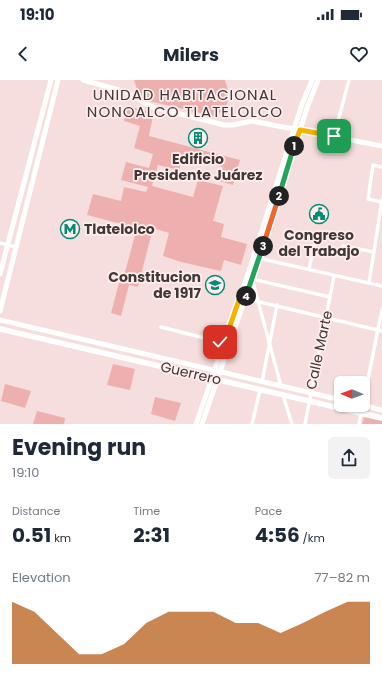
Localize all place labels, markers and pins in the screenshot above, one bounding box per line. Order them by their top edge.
pin [317,119,351,153]
building icon: Edificio Presidente Juárez [187,127,209,149]
pin: 1 [284,136,304,156]
place label: Edificio Presidente Juárez [134,149,262,185]
pin: 2 [269,186,289,206]
public building icon: Congreso del Trabajo [308,203,330,225]
metro station icon: Tlatelolco [59,218,81,240]
place label: Tlatelolco [84,219,155,239]
place label: Congreso del Trabajo [278,225,360,261]
pin: 3 [253,236,273,256]
place label: Constitucion de 1917 [108,267,202,303]
school or university icon: Constitucion de 1917 [204,274,226,296]
pin: 4 [236,286,256,306]
pin [203,325,237,359]

